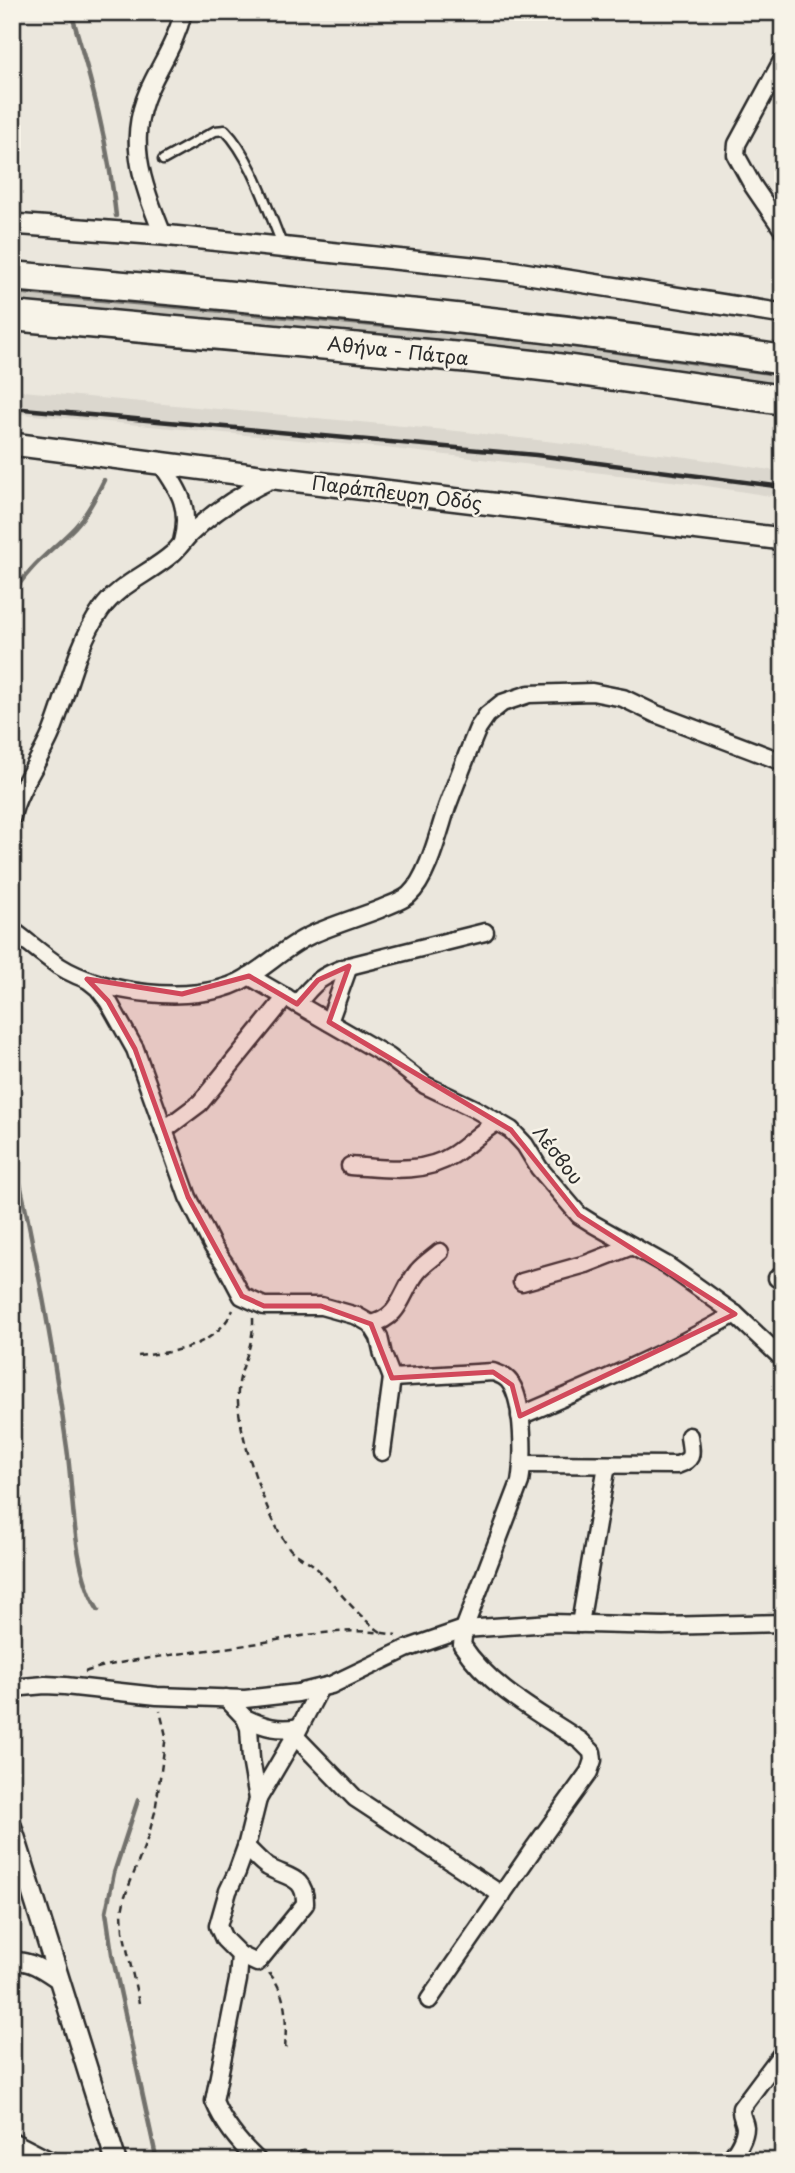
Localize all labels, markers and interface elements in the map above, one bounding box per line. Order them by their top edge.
street label: Αθήνα - Πάτρα [326,329,470,371]
street label: Παράπλευρη Οδός [311,468,484,516]
street label: Λέσβου [527,1119,591,1190]

